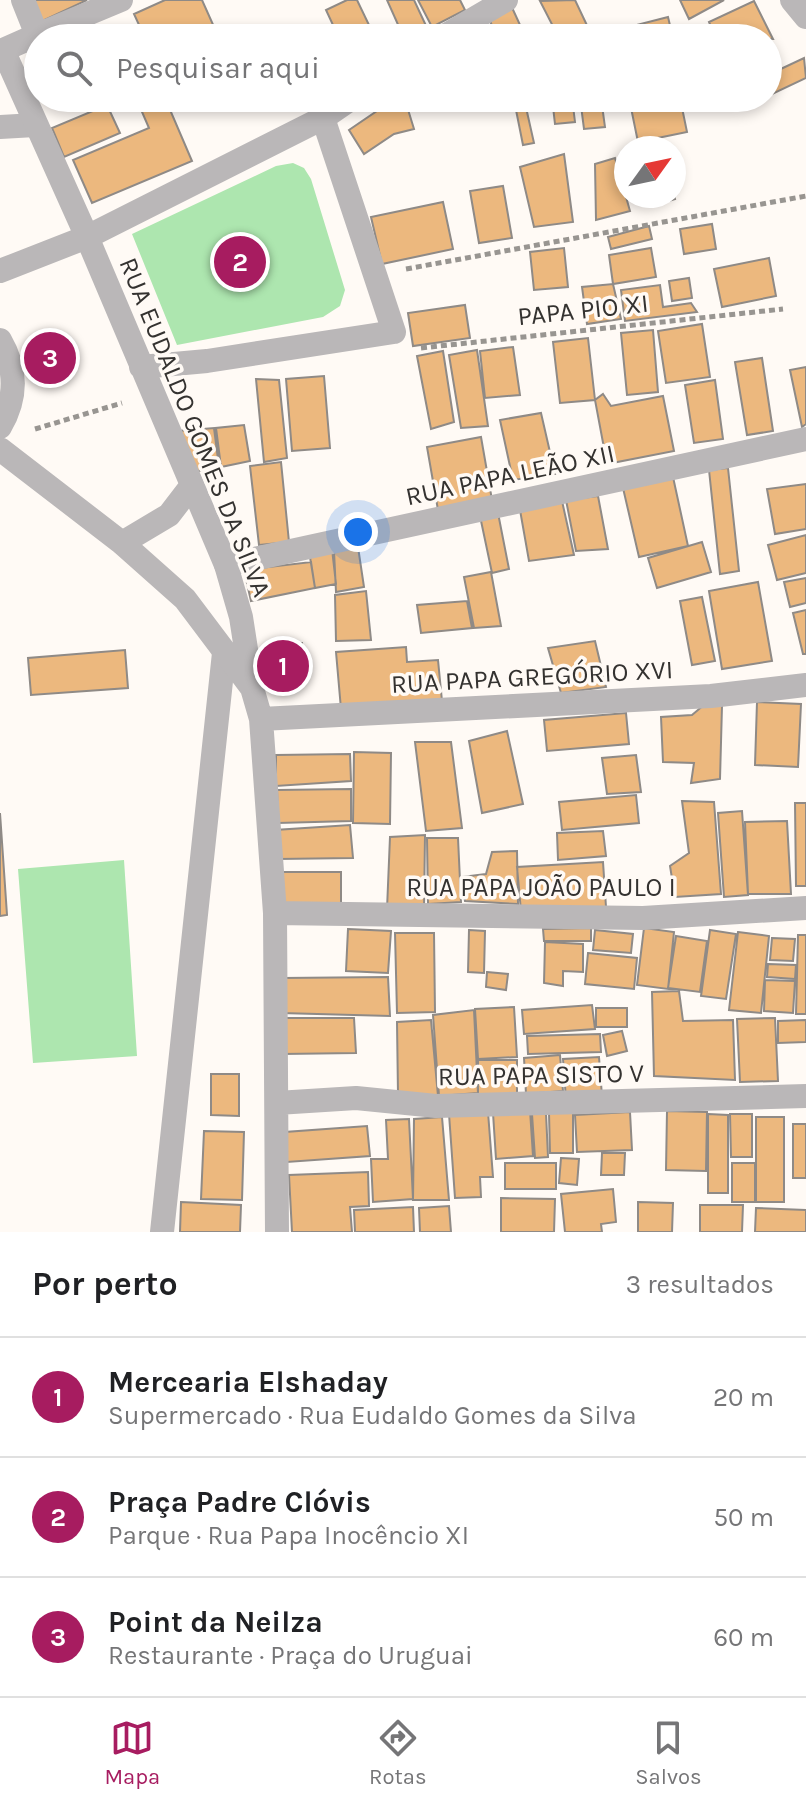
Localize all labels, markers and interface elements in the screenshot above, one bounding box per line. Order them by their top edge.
search box [24,24,782,112]
icon: search [52,46,96,90]
text: Pesquisar aqui [116,50,320,86]
north arrow [614,136,686,208]
pin: 2 [214,232,266,292]
street label: RUA EUDALDO GOMES DA SILVA [113,253,277,601]
street label: PAPA PIO XI [516,288,650,332]
pin: 3 [24,328,76,388]
street label: RUA PAPA LEÃO XII [403,438,617,512]
your location [338,512,378,552]
pin: 1 [257,636,309,696]
street label: RUA PAPA GREGÓRIO XVI [390,653,674,700]
street label: RUA PAPA JOÃO PAULO I [406,872,676,903]
street label: RUA PAPA SISTO V [438,1058,645,1092]
text: Por perto [32,1264,178,1304]
text: 3 resultados [626,1269,774,1300]
text: Mercearia Elshaday [108,1364,388,1400]
text: 1 [53,1382,63,1413]
text: 20 m [713,1382,774,1413]
text: Supermercado · Rua Eudaldo Gomes da Silva [108,1400,637,1431]
text: Praça Padre Clóvis [108,1484,371,1520]
text: 2 [50,1502,66,1533]
text: 50 m [713,1502,774,1533]
text: Parque · Rua Papa Inocêncio XI [108,1520,469,1551]
text: Point da Neilza [108,1604,323,1640]
text: 3 [50,1622,66,1653]
text: 60 m [713,1622,774,1653]
text: Restaurante · Praça do Uruguai [108,1640,473,1671]
tab: Mapa [104,1716,160,1790]
tab: Rotas [369,1716,426,1790]
tab: Salvos [635,1716,702,1790]

